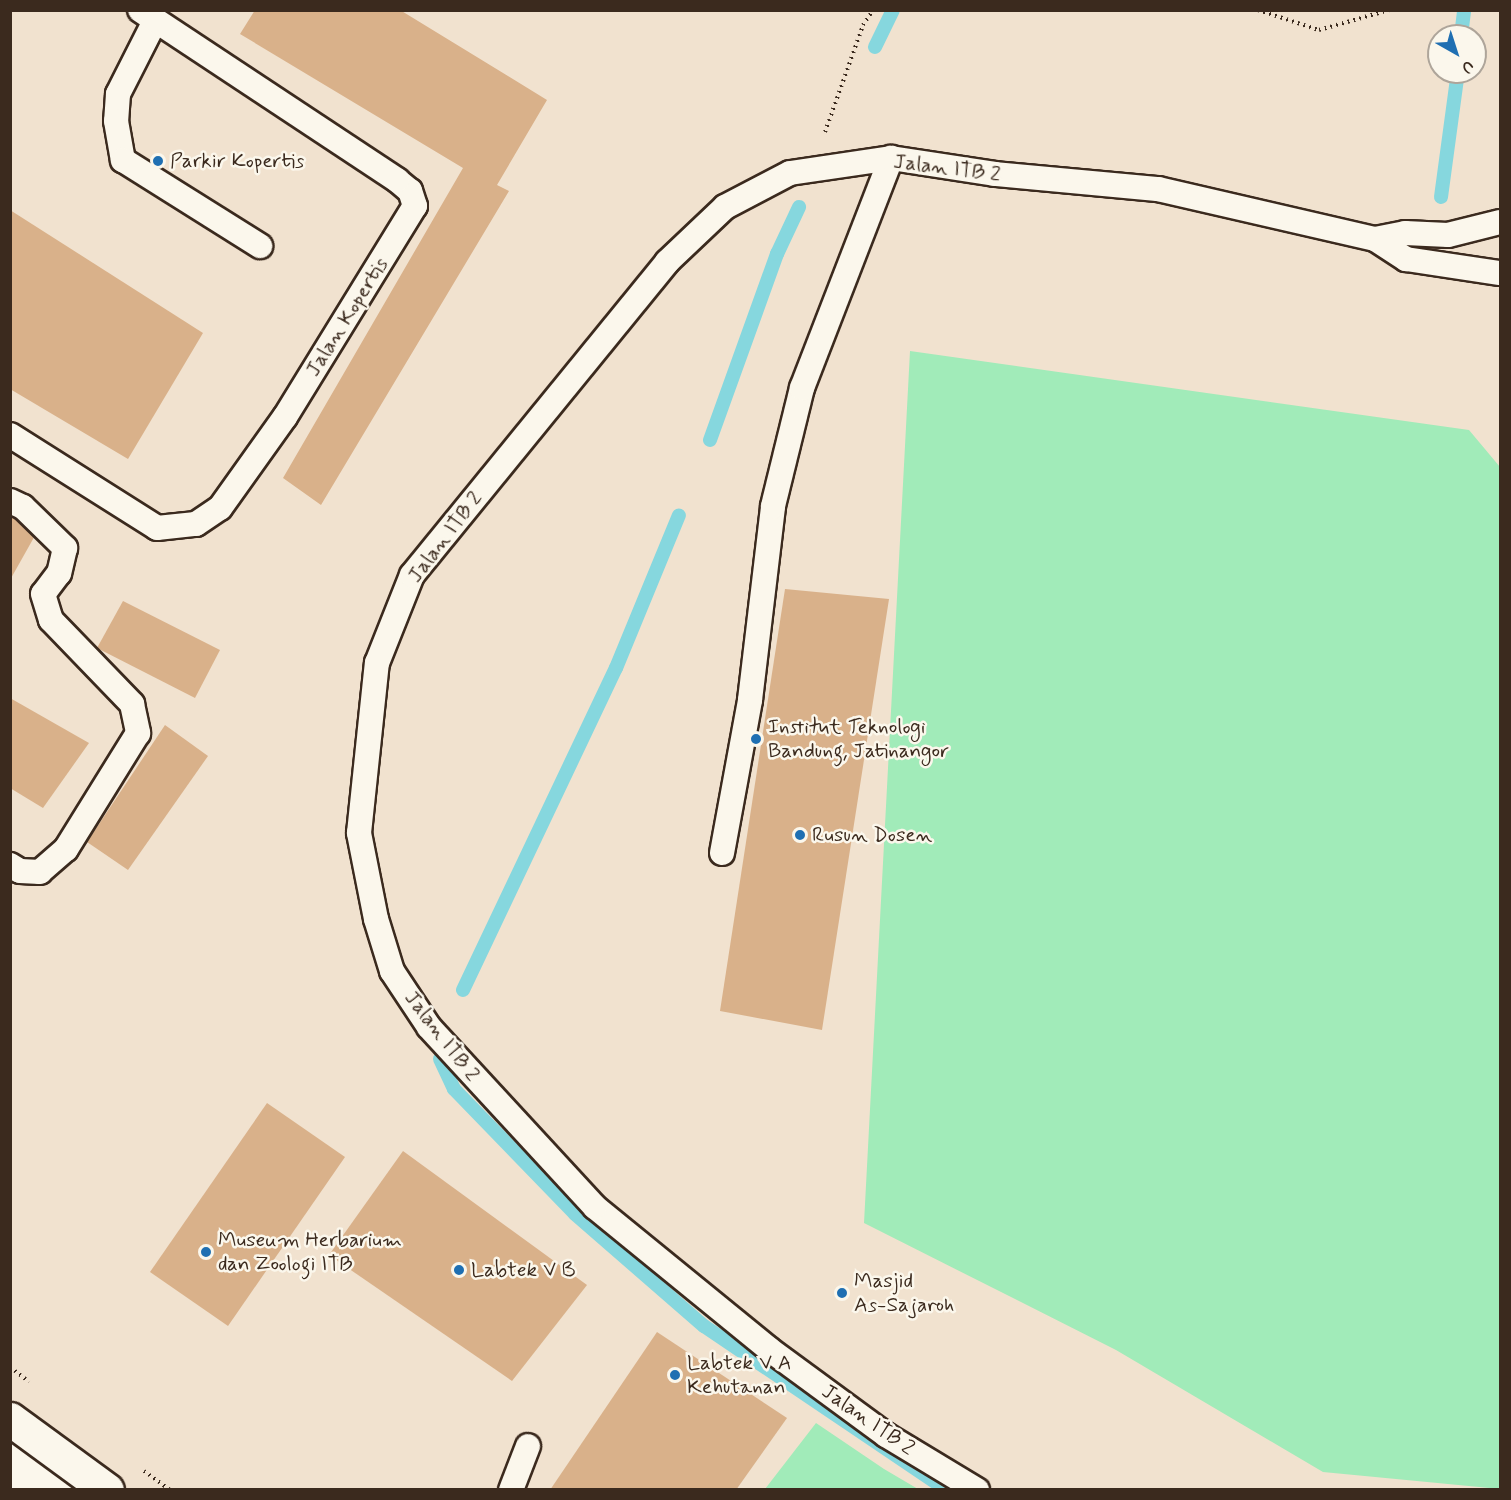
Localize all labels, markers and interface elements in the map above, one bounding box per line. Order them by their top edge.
north arrow [1427,24,1487,84]
text: U [1457,55,1478,78]
place label: Parkir Kopertis [170,148,307,174]
street label: Jalan ITB 2 [890,149,1004,187]
marker: Parkir Kopertis [151,154,165,168]
street label: Jalan Kopertis [300,253,394,381]
street label: Jalan ITB 2 [401,485,489,589]
place label: Institut Teknologi Bandung, Jatinangor [768,714,950,764]
marker: Institut Teknologi Bandung, Jatinangor [749,732,763,746]
place label: Rusun Dosen [812,822,932,848]
marker: Rusun Dosen [793,828,807,842]
street label: Jalan ITB 2 [397,984,487,1088]
place label: Museum Herbarium dan Zoologi ITB [218,1227,402,1277]
marker: Museum Herbarium dan Zoologi ITB [199,1245,213,1259]
place label: Labtek V B [471,1257,575,1283]
marker: Labtek V B [452,1263,466,1277]
place label: Masjid As-Sajaroh [854,1268,954,1318]
marker: Masjid As-Sajaroh [835,1286,849,1300]
place label: Labtek V A Kehutanan [687,1350,792,1400]
marker: Labtek V A Kehutanan [668,1368,682,1382]
street label: Jalan ITB 2 [815,1377,921,1463]

